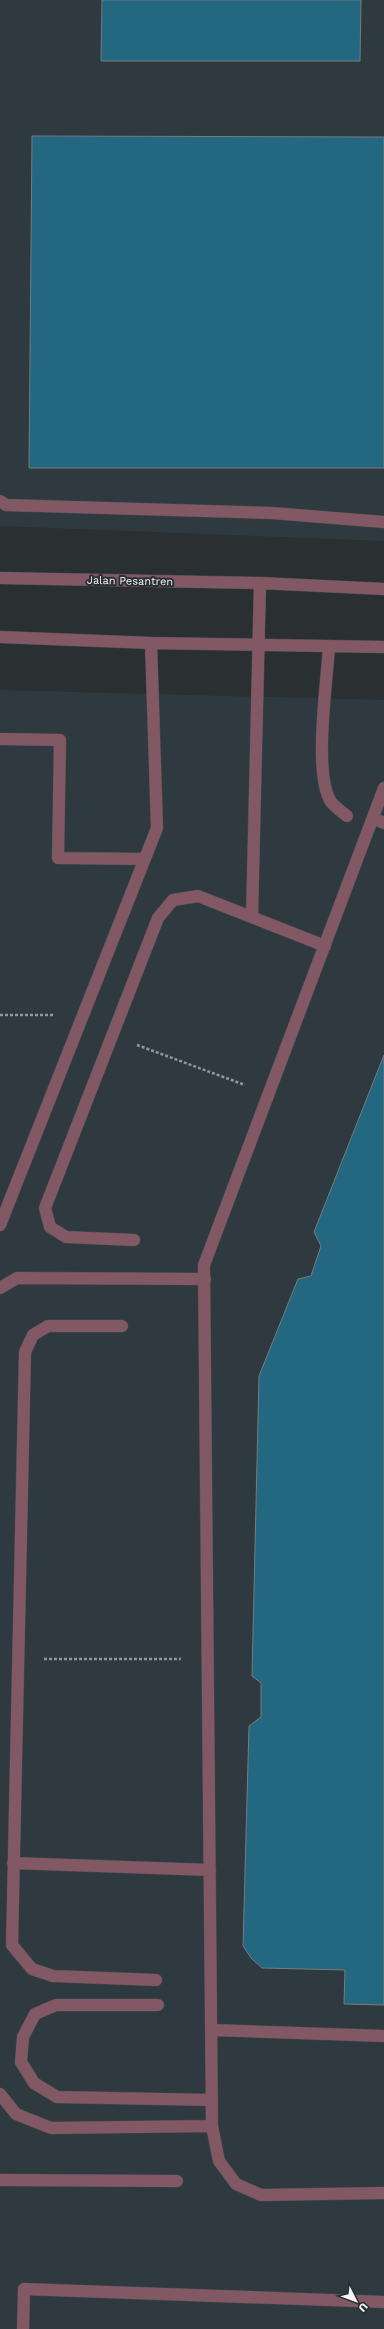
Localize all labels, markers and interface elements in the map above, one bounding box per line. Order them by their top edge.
street label: Jalan Pesantren [87,574,173,588]
north arrow [336,2281,376,2321]
text: U [355,2300,371,2315]

